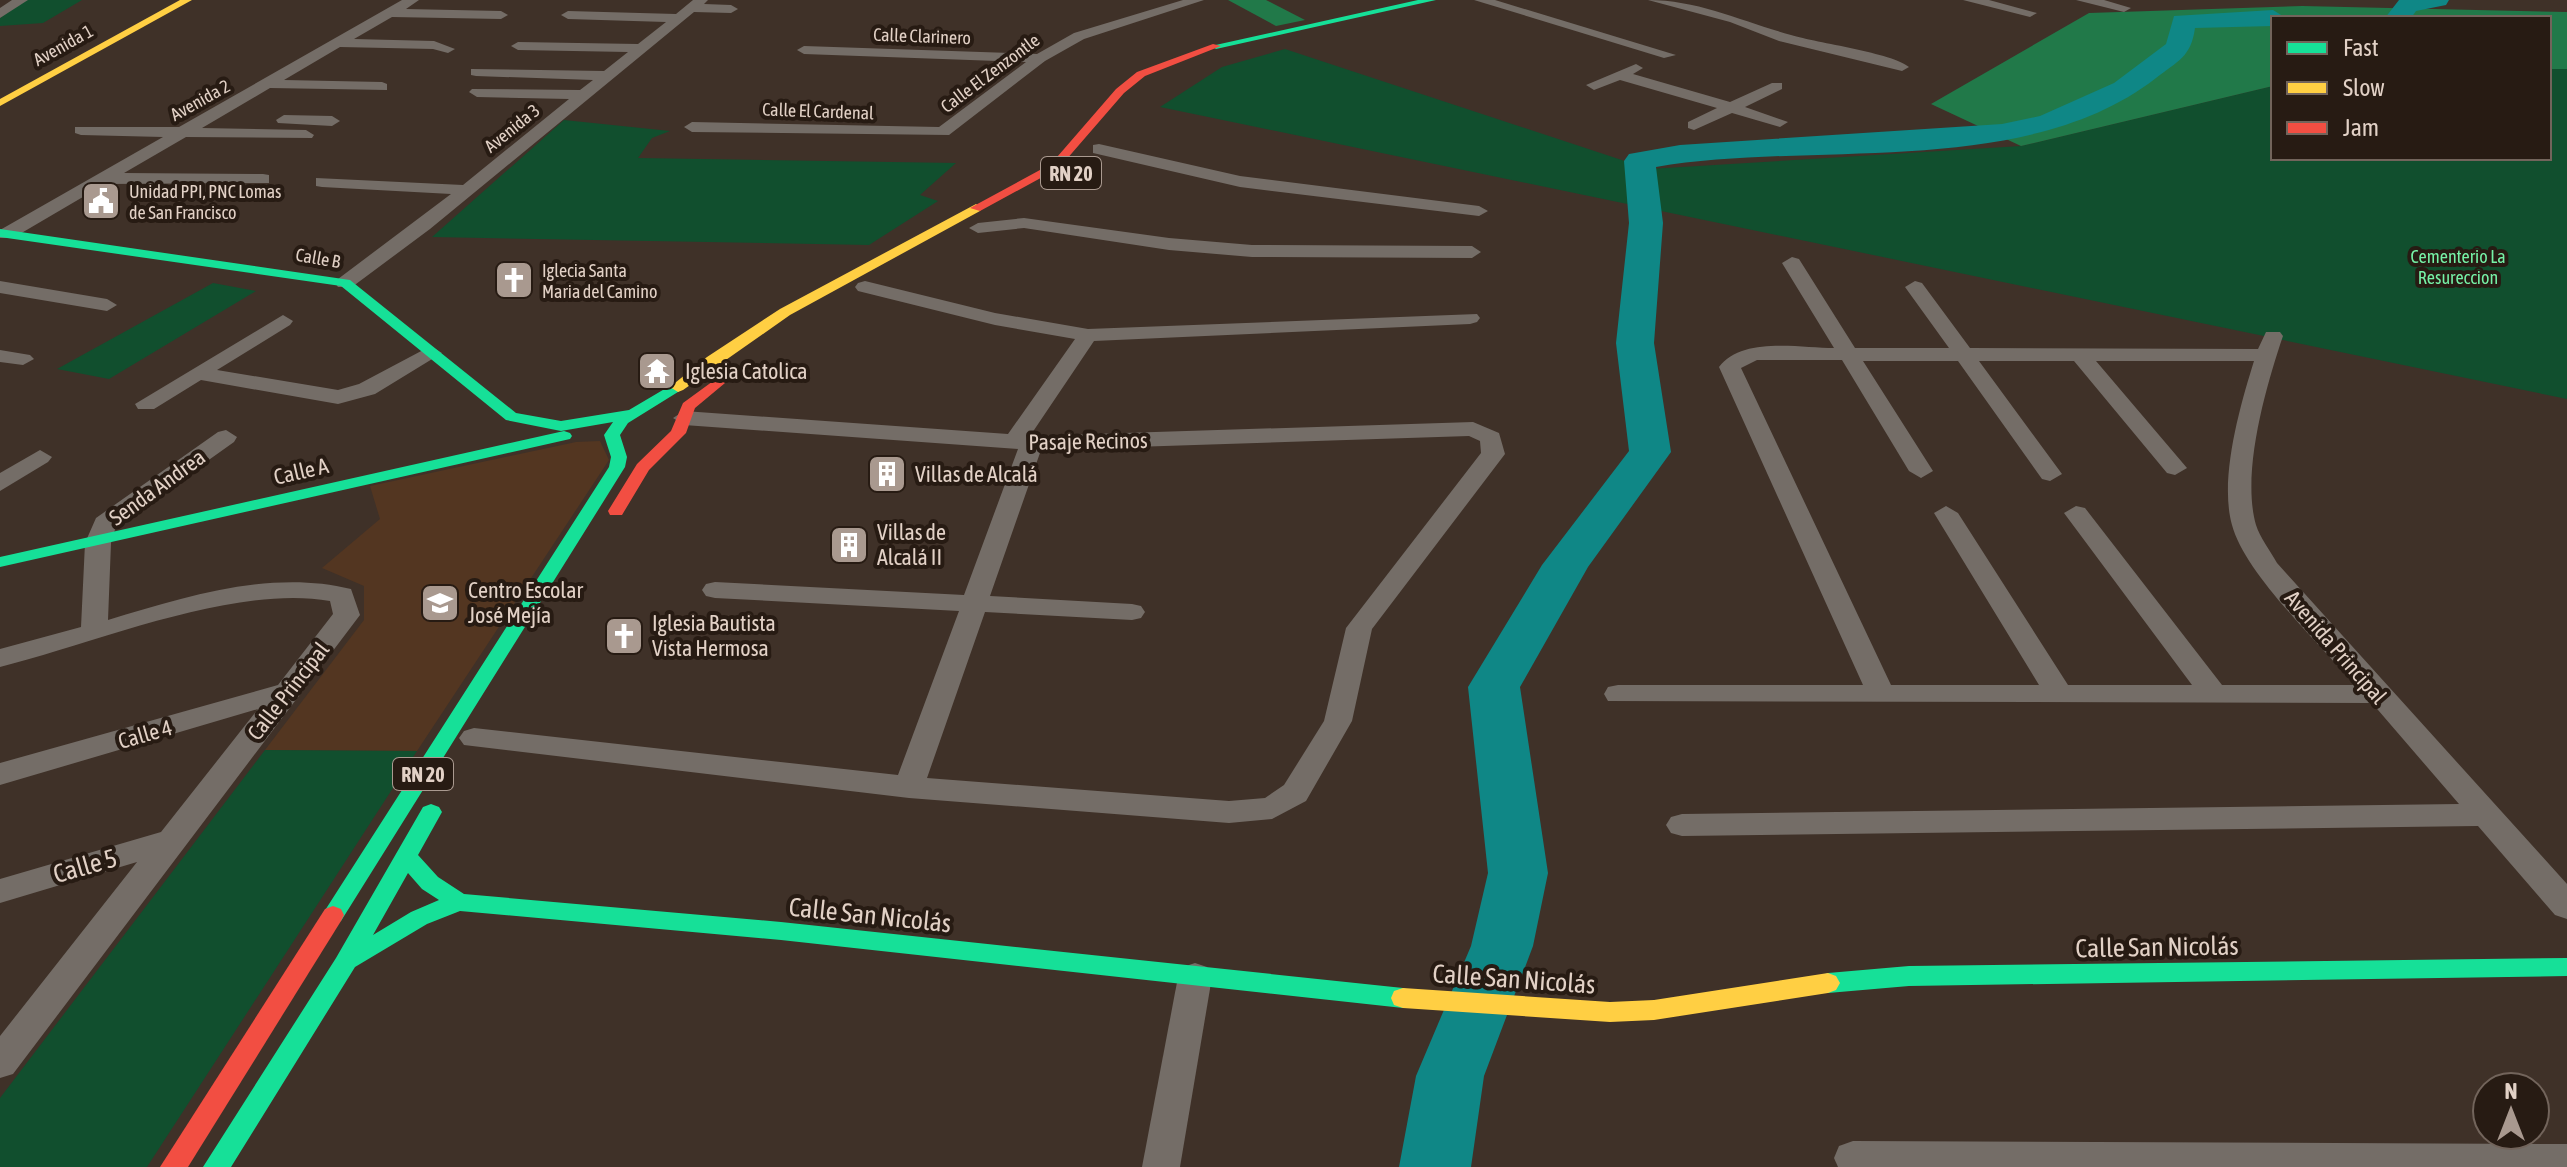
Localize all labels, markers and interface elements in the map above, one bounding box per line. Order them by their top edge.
legend [2271,16,2551,160]
street label: Avenida 1 [30,20,96,70]
street label: Calle Clarinero [873,24,971,48]
street label: Calle El Zenzontle [937,29,1043,117]
text: Fast [2343,34,2379,61]
text: Slow [2343,74,2385,101]
street label: Avenida 2 [167,75,233,125]
street label: Avenida 3 [480,99,544,157]
street label: Calle El Cardenal [762,99,874,123]
text: Jam [2343,114,2379,141]
road number: RN 20 [1041,157,1101,189]
public building icon: Unidad PPI, PNC Lomas de San Francisco [80,180,122,222]
place label: Unidad PPI, PNC Lomas de San Francisco [129,181,281,223]
street label: Calle B [294,244,342,272]
park label: Cementerio La Resureccion [2410,246,2506,288]
church icon: Iglecia Santa Maria del Camino [493,259,535,301]
place label: Iglecia Santa Maria del Camino [542,260,657,302]
temple icon: Iglesia Catolica [636,350,678,392]
place label: Iglesia Catolica [685,358,808,384]
street label: Pasaje Recinos [1028,427,1148,455]
street label: Senda Andrea [104,444,210,530]
street label: Calle A [271,452,331,490]
building icon: Villas de Alcalá [866,453,908,495]
place label: Villas de Alcalá [915,461,1038,487]
place label: Villas de Alcalá II [877,519,946,570]
building icon: Villas de Alcalá II [828,524,870,566]
place label: Centro Escolar José Mejía [468,577,583,628]
school or university icon: Centro Escolar José Mejía [419,582,461,624]
street label: Avenida Principal [2280,585,2392,709]
place label: Iglesia Bautista Vista Hermosa [652,610,776,661]
church icon: Iglesia Bautista Vista Hermosa [603,615,645,657]
street label: Calle Principal [242,637,334,745]
street label: Calle 4 [115,714,175,754]
road number: RN 20 [393,758,453,790]
street label: Calle 5 [50,843,120,889]
street label: Calle San Nicolás [787,892,953,938]
street label: Calle San Nicolás [2075,931,2239,963]
street label: Calle San Nicolás [1432,958,1596,1000]
north arrow [2471,1071,2551,1151]
text: N [2505,1078,2517,1104]

